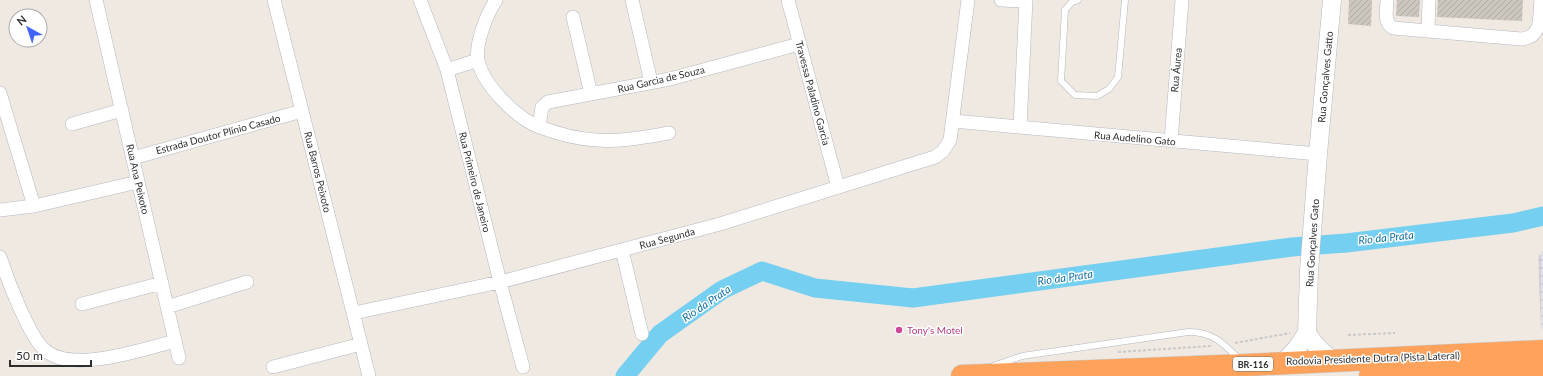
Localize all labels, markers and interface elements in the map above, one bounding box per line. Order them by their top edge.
north arrow [8,8,48,48]
text: N [14,12,29,28]
street label: Rua Gonçalves Gatto [1315,31,1335,123]
street label: Travessa Paladino Garcia [793,40,833,146]
street label: Rua Áurea [1168,47,1184,93]
street label: Rua Garcia de Souza [616,63,706,95]
street label: Estrada Doutor Plínio Casado [154,111,282,156]
street label: Rua Audelino Gato [1094,128,1177,148]
street label: Rua Barros Peixoto [302,130,334,214]
street label: Rua Primeiro de Janeiro [457,130,493,234]
street label: Rua Ana Peixoto [124,143,152,216]
street label: Rua Gonçalves Gato [1303,198,1321,287]
street label: Rua Segunda [638,225,696,251]
water label: Rio da Prata [1358,228,1415,246]
water label: Rio da Prata [1036,267,1094,287]
water label: Rio da Prata [679,282,733,324]
place label: Tony's Motel [907,324,963,336]
marker: Tony's Motel [894,325,904,335]
scale bar [10,342,91,368]
text: 50 m [16,348,43,363]
street label: Rodovia Presidente Dutra (Pista Lateral) [1286,349,1460,367]
road number: BR-116 [1233,357,1273,371]

